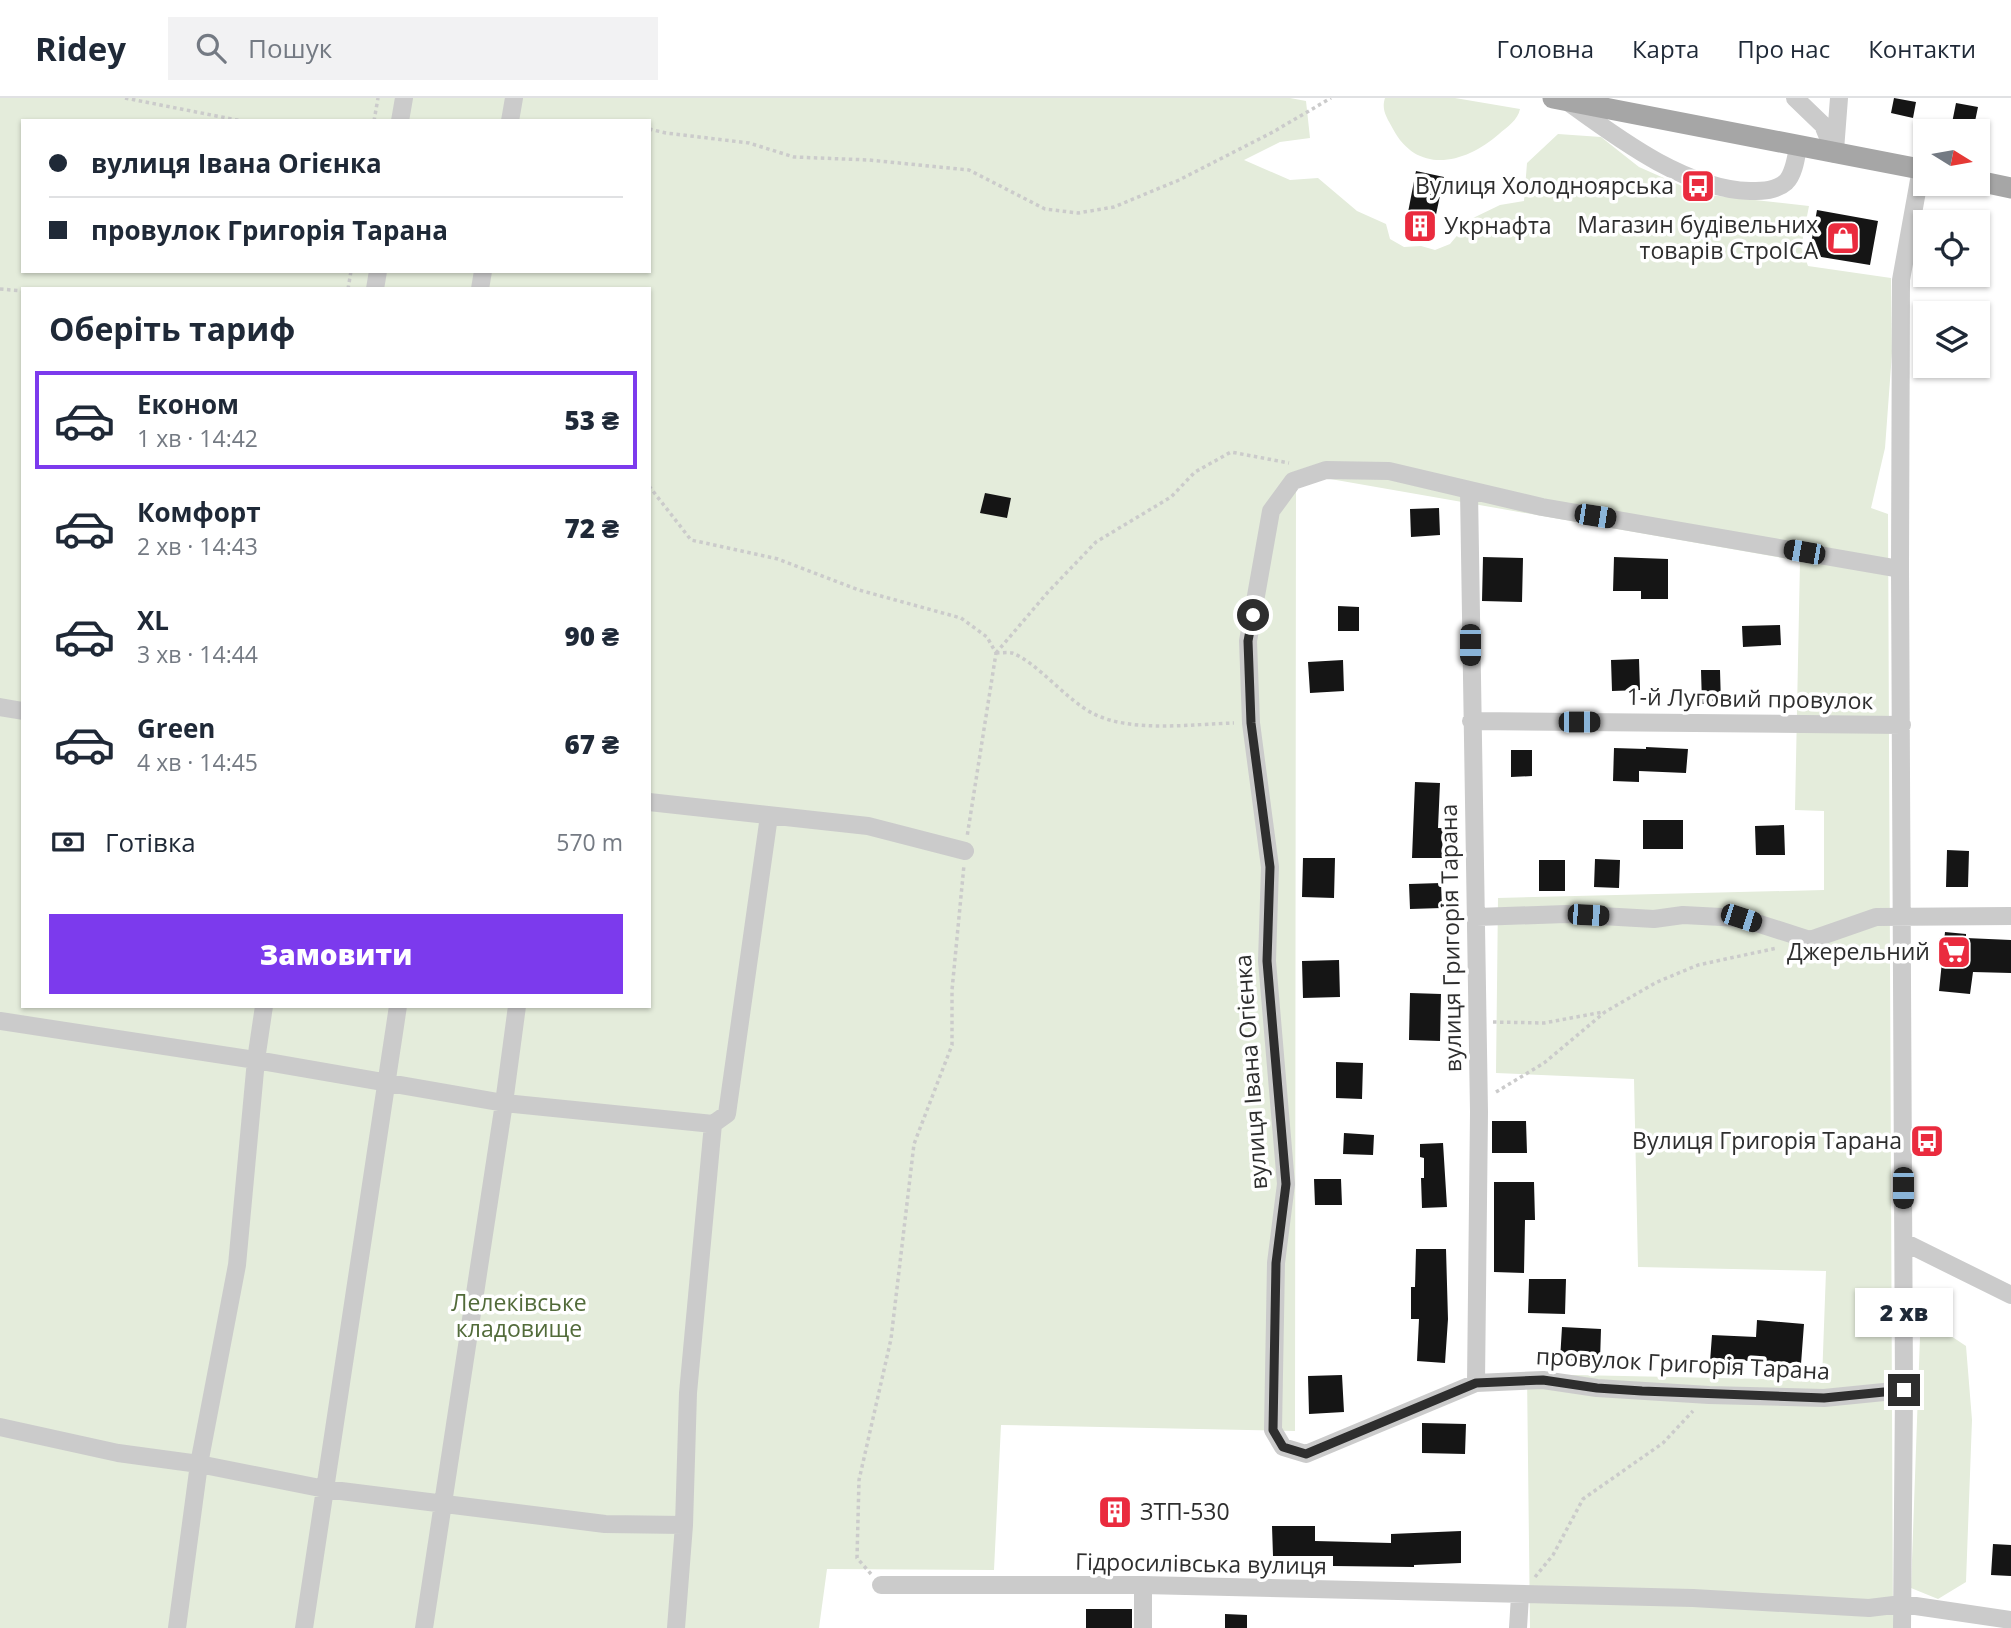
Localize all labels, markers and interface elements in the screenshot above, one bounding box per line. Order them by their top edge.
search box [168,17,658,80]
text: Ridey [35,26,126,71]
icon: search [192,29,230,67]
text: Пошук [248,30,332,66]
text: Головна [1497,32,1594,65]
text: Карта [1632,32,1699,65]
text: Про нас [1737,32,1830,65]
text: Контакти [1868,32,1976,65]
north arrow [1913,119,1990,196]
map controls [1913,119,1990,378]
text: вулиця Івана Огієнка [91,145,382,181]
bus stop icon: Вулиця Холодноярська [1679,167,1717,205]
place label: Вулиця Холодноярська [1415,169,1674,201]
building icon: Укрнафта [1401,207,1439,245]
place label: Магазин будівельних товарів СтроІСА [1577,208,1818,266]
place label: Укрнафта [1444,209,1552,241]
button: locate [1913,210,1990,287]
text: провулок Григорія Тарана [91,212,448,248]
shop icon: Магазин будівельних товарів СтроІСА [1824,219,1862,257]
button: layers [1913,301,1990,378]
text: Оберіть тариф [49,307,295,350]
text: Економ [137,386,239,422]
icon: car [53,389,116,452]
text: 53 ₴ [564,402,619,438]
text: 1 хв · 14:42 [137,422,258,454]
text: Комфорт [137,494,261,530]
icon: car [53,497,116,560]
car [1573,502,1618,530]
text: 72 ₴ [564,510,619,546]
text: 2 хв · 14:43 [137,530,258,562]
car [1782,538,1827,566]
route start [1237,599,1269,631]
text: XL [137,602,169,638]
icon: car [53,605,116,668]
text: 90 ₴ [564,618,619,654]
car [1460,624,1481,666]
text: 3 хв · 14:44 [137,638,258,670]
street label: 1-й Луговий провулок [1626,680,1874,716]
text: Green [137,710,215,746]
car [1559,712,1601,733]
icon: car [53,713,116,776]
text: 67 ₴ [564,726,619,762]
text: 4 хв · 14:45 [137,746,258,778]
street label: вулиця Григорія Тарана [1432,804,1468,1072]
icon: cash [49,823,87,861]
text: Готівка [105,824,196,860]
text: 570 m [556,826,623,858]
car [1718,902,1765,934]
car [1567,903,1610,927]
button: Замовити [49,914,623,994]
supermarket icon: Джерельний [1935,933,1973,971]
place label: Джерельний [1787,935,1930,967]
street label: вулиця Івана Огієнка [1226,953,1274,1191]
bus stop icon: Вулиця Григорія Тарана [1908,1122,1946,1160]
place label: Вулиця Григорія Тарана [1632,1124,1902,1156]
car [1893,1167,1914,1209]
park label: Лелеківське кладовище [451,1286,587,1344]
callout: 2 хв [1855,1288,1953,1338]
text: 2 хв [1880,1296,1928,1328]
street label: провулок Григорія Тарана [1535,1339,1831,1387]
route end [1888,1374,1920,1406]
building icon: ЗТП-530 [1096,1493,1134,1531]
place label: ЗТП-530 [1140,1495,1230,1527]
street label: Гідросилівська вулиця [1075,1545,1327,1581]

